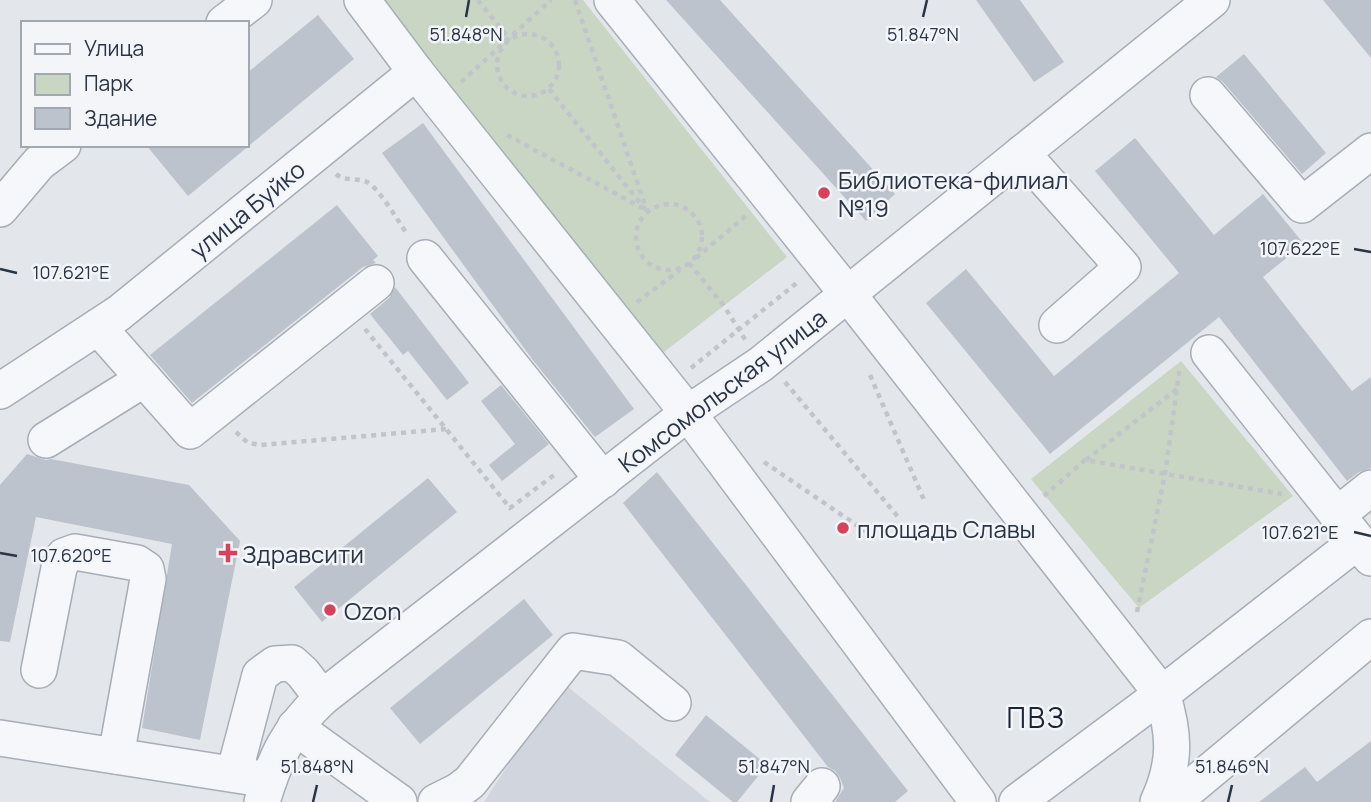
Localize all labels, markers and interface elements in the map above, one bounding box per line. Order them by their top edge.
legend [21,21,248,147]
text: 51.848°N [429,22,503,46]
text: 51.847°N [887,22,959,46]
text: Улица [84,34,144,62]
text: Парк [84,69,134,97]
text: Здание [84,104,157,132]
street label: улица Буйко [182,152,312,266]
place label: Библиотека-филиал №19 [838,163,1069,224]
marker: Библиотека-филиал №19 [816,185,832,201]
text: 107.622°E [1260,236,1340,260]
text: 107.621°E [32,260,110,284]
street label: Комсомольская улица [611,301,833,479]
place label: площадь Славы [857,512,1036,545]
marker: площадь Славы [835,520,851,536]
text: 107.621°E [1261,520,1339,544]
place label: Здравсити [242,537,364,570]
text: 107.620°E [30,543,112,567]
marker: Здравсити [220,545,236,561]
place label: Ozon [344,594,402,627]
marker: Ozon [322,602,338,618]
district label: ПВЗ [1006,698,1066,736]
text: 51.848°N [280,754,354,778]
text: 51.847°N [738,754,810,778]
text: 51.846°N [1195,754,1269,778]

